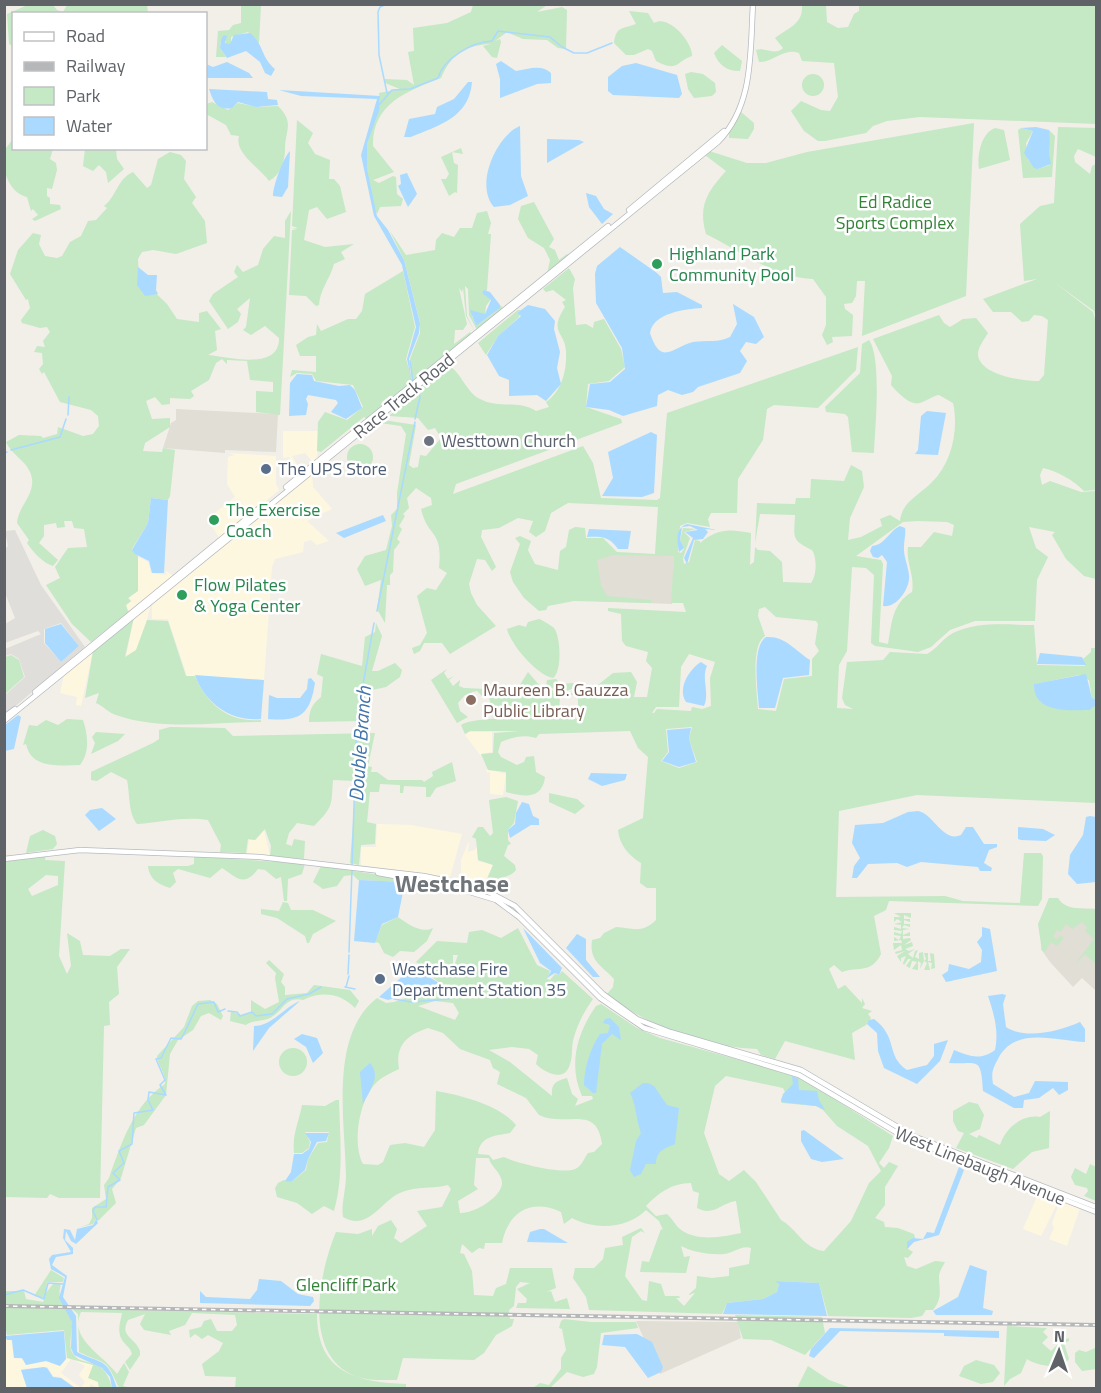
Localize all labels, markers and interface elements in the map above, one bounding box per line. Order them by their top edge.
legend [12,12,207,150]
text: Road [66,22,105,49]
text: Railway [66,52,126,79]
text: Park [66,82,101,109]
text: Water [66,112,112,139]
park label: Ed Radice Sports Complex [836,188,954,236]
place label: Highland Park Community Pool [669,240,794,288]
marker: Highland Park Community Pool [650,257,664,271]
street label: Race Track Road [347,346,460,445]
place label: Westtown Church [441,427,576,454]
marker: Westtown Church [422,434,436,448]
place label: The UPS Store [278,455,387,482]
marker: The UPS Store [259,462,273,476]
place label: The Exercise Coach [226,496,320,544]
marker: The Exercise Coach [207,513,221,527]
place label: Flow Pilates & Yoga Center [194,571,300,619]
marker: Flow Pilates & Yoga Center [175,588,189,602]
place label: Maureen B. Gauzza Public Library [483,676,629,724]
water label: Double Branch [340,684,379,803]
marker: Maureen B. Gauzza Public Library [464,693,478,707]
district label: Westchase [395,865,509,901]
place label: Westchase Fire Department Station 35 [392,955,566,1003]
marker: Westchase Fire Department Station 35 [373,972,387,986]
street label: West Linebaugh Avenue [891,1119,1070,1212]
park label: Glencliff Park [296,1271,397,1298]
north arrow [1029,1321,1089,1381]
text: N [1054,1324,1065,1348]

